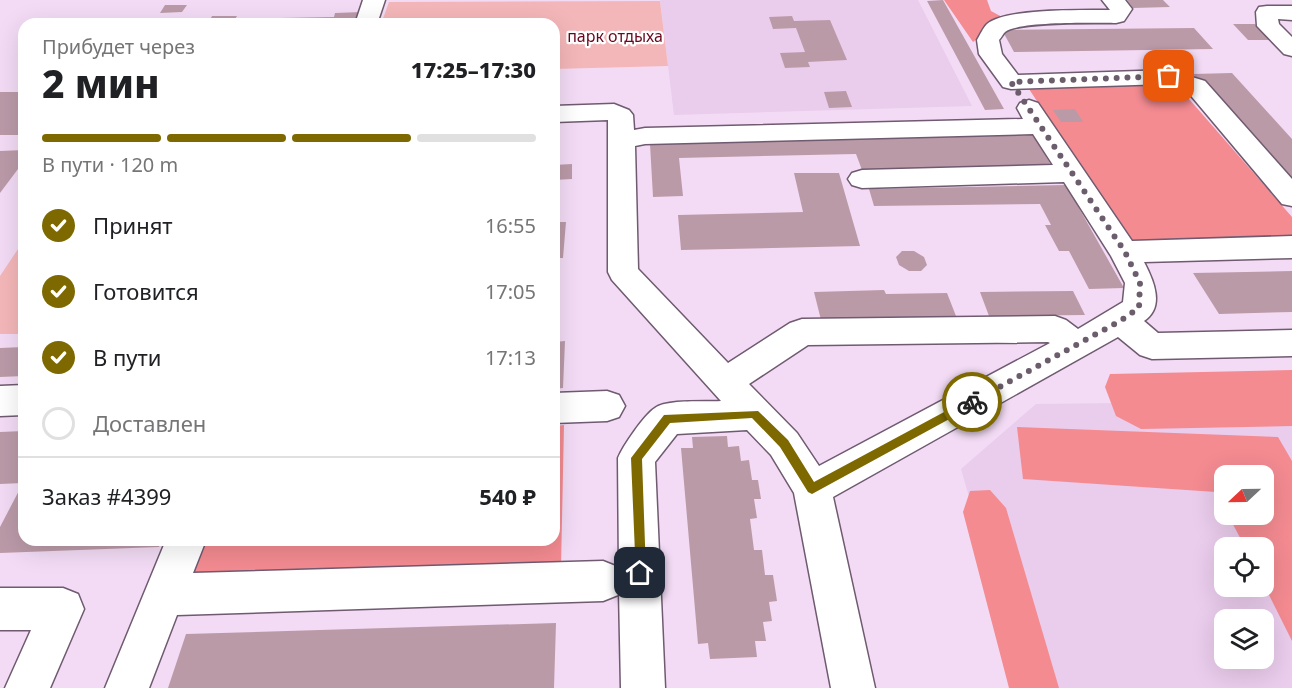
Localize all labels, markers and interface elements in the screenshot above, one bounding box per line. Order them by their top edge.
park label: парк отдыха [567,25,663,47]
text: Прибудет через [42,33,195,60]
pin [1143,50,1194,101]
text: 17:25–17:30 [411,54,536,84]
text: 2 мин [42,56,160,109]
icon: bag [1152,59,1185,92]
text: В пути · 120 m [42,151,178,178]
icon: check [42,209,75,242]
text: Принят [93,210,173,240]
text: 16:55 [485,212,536,239]
icon: check [42,275,75,308]
text: Готовится [93,276,199,306]
text: 17:05 [485,278,536,305]
icon: check [42,341,75,374]
text: В пути [93,342,161,372]
text: 17:13 [485,344,536,371]
courier [942,372,1002,432]
icon: bike [956,386,989,419]
text: Доставлен [93,408,206,438]
north arrow [1214,465,1274,525]
map controls [1214,465,1274,669]
text: Заказ #4399 [42,481,171,511]
text: 540 ₽ [479,481,536,511]
button: locate [1214,537,1274,597]
pin [614,547,665,598]
icon: home [623,556,656,589]
button: layers [1214,609,1274,669]

